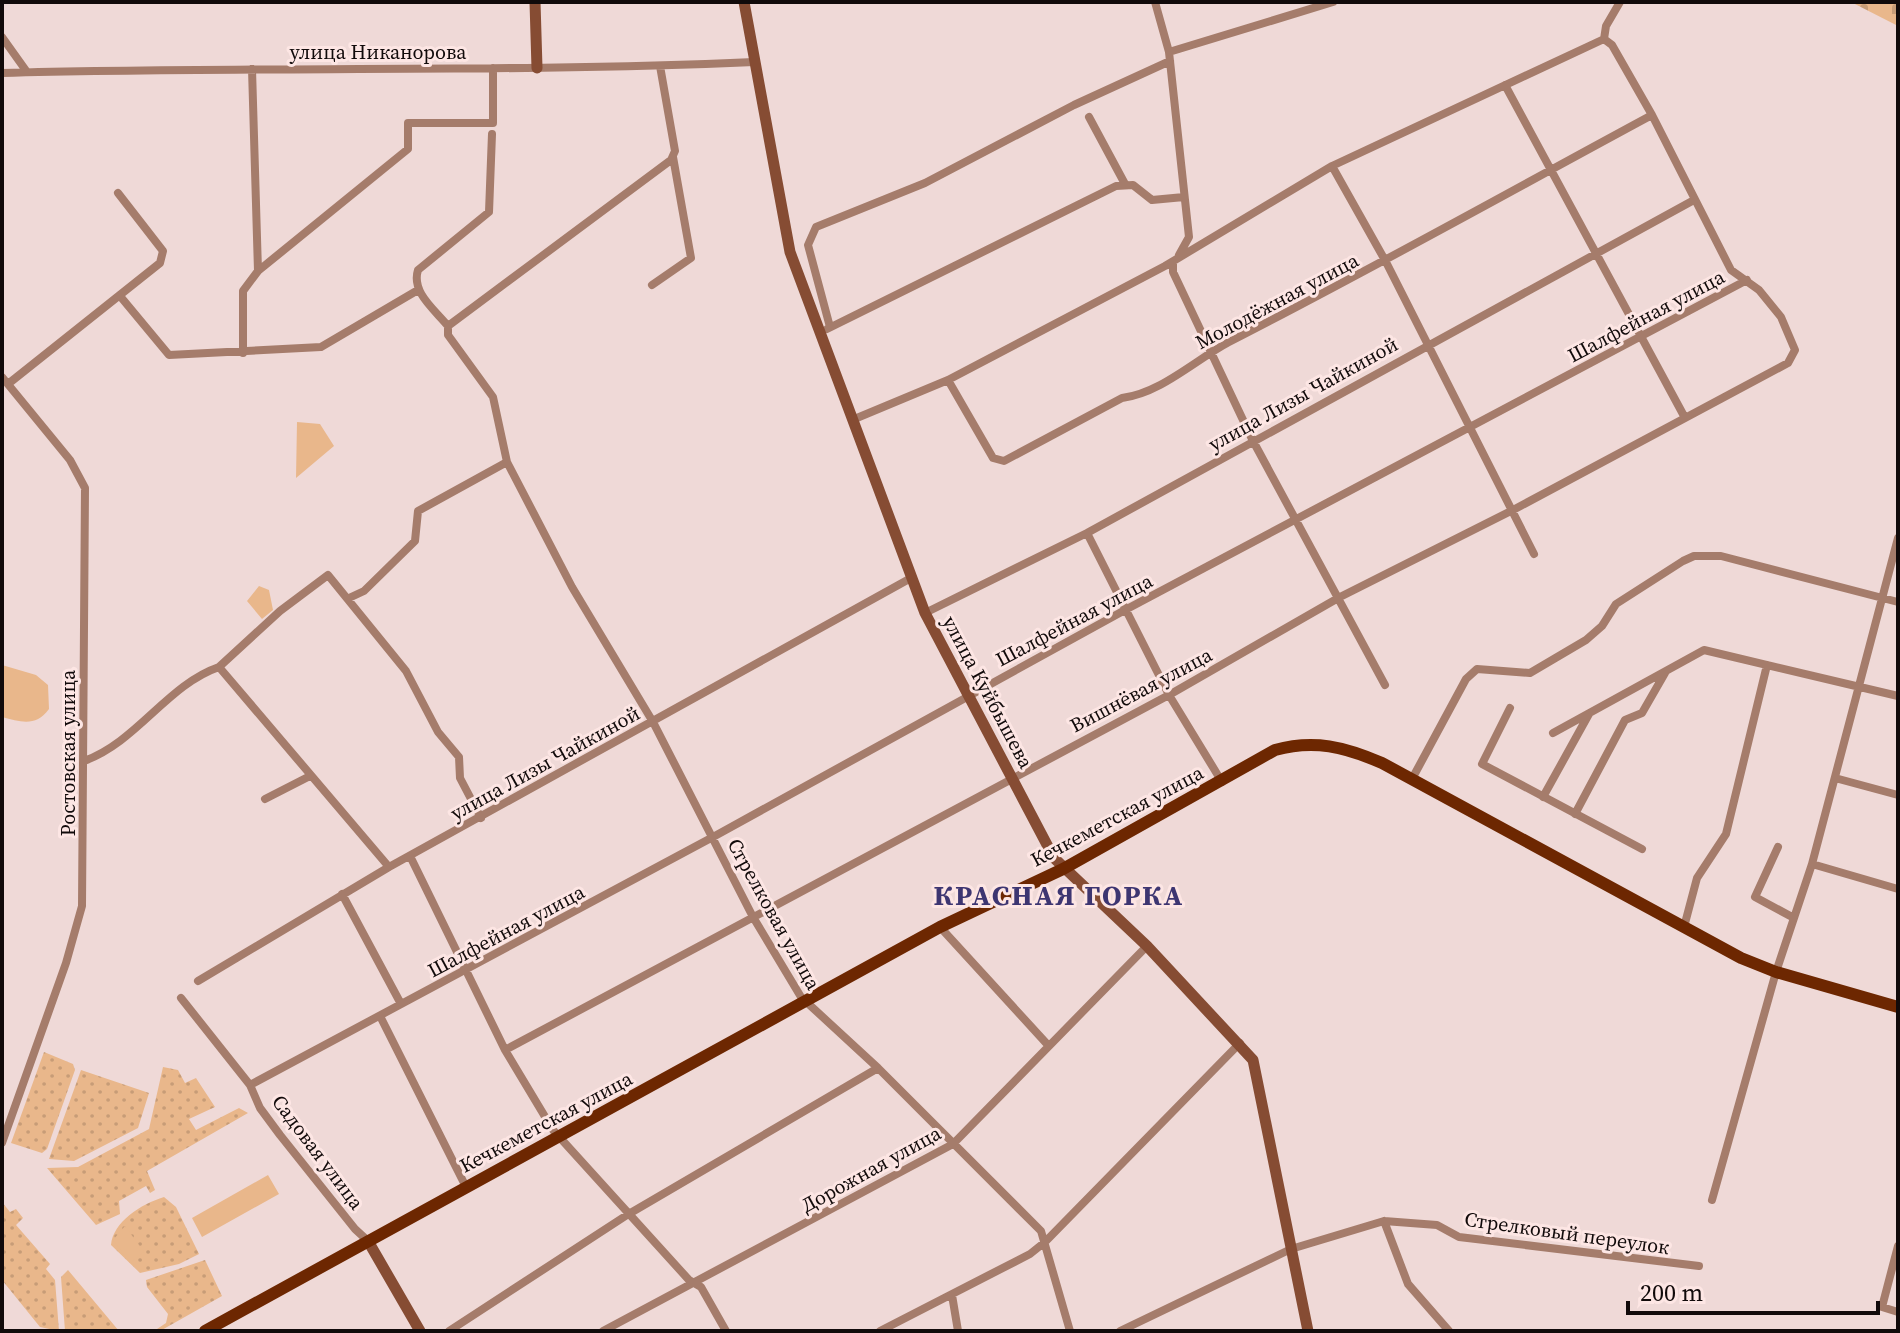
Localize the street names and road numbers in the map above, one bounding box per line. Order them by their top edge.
street label: улица Никанорова [290,38,467,66]
street label: Молодёжная улица [1190,246,1364,356]
street label: Шалфейная улица [1563,262,1730,369]
street label: улица Лизы Чайкиной [1203,330,1403,458]
street label: Шалфейная улица [991,566,1158,673]
street label: улица Куйбышева [936,611,1041,774]
street label: Вишнёвая улица [1065,640,1218,739]
street label: Ростовская улица [54,669,82,836]
street label: улица Лизы Чайкиной [445,699,645,827]
street label: Кечкеметская улица [1026,758,1209,873]
street label: Стрелковая улица [721,833,828,995]
street label: Шалфейная улица [423,877,590,984]
street label: Кечкеметская улица [455,1064,638,1179]
street label: Садовая улица [266,1089,371,1216]
street label: Дорожная улица [796,1118,947,1219]
street label: Стрелковый переулок [1463,1205,1671,1261]

